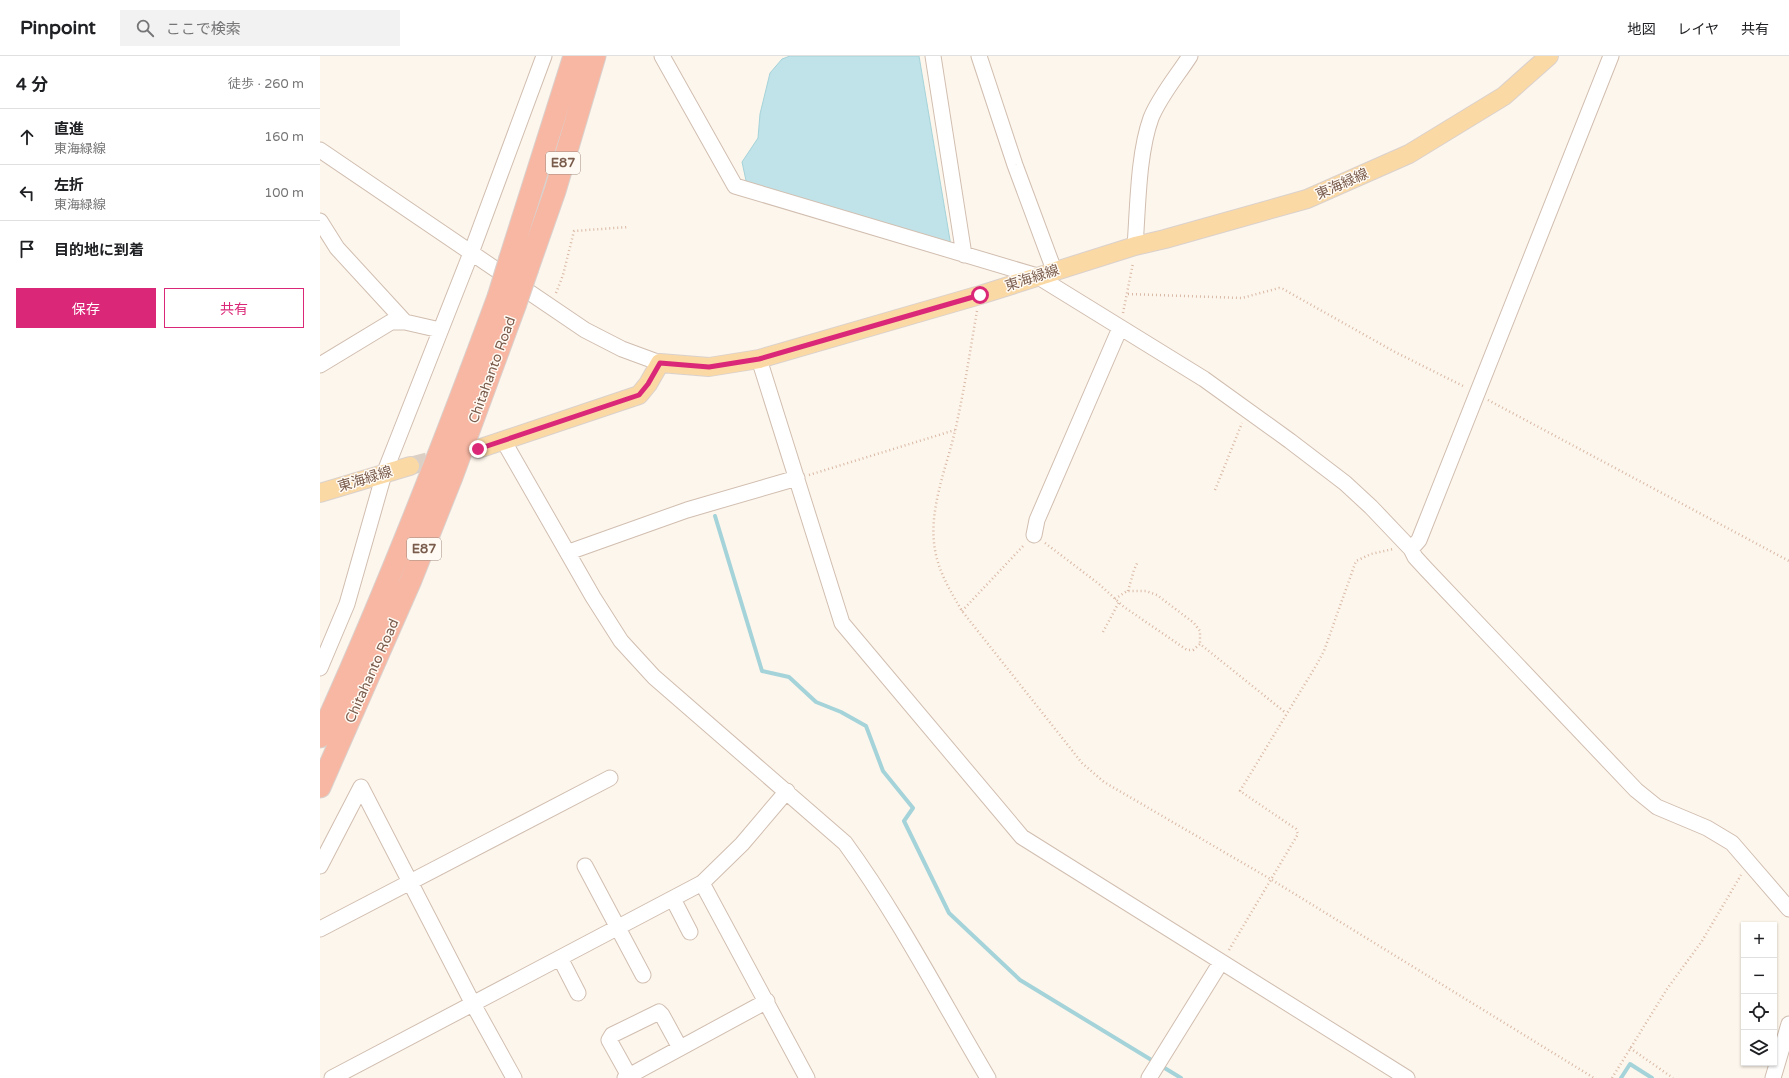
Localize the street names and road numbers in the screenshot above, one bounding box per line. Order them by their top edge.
road number: E87 [546,152,580,174]
street label: 東海緑線 [1313,165,1371,203]
street label: 東海緑線 [1003,261,1061,295]
street label: Chitahanto Road [465,314,519,426]
street label: 東海緑線 [336,463,394,495]
road number: E87 [407,538,441,560]
street label: Chitahanto Road [341,616,403,726]

